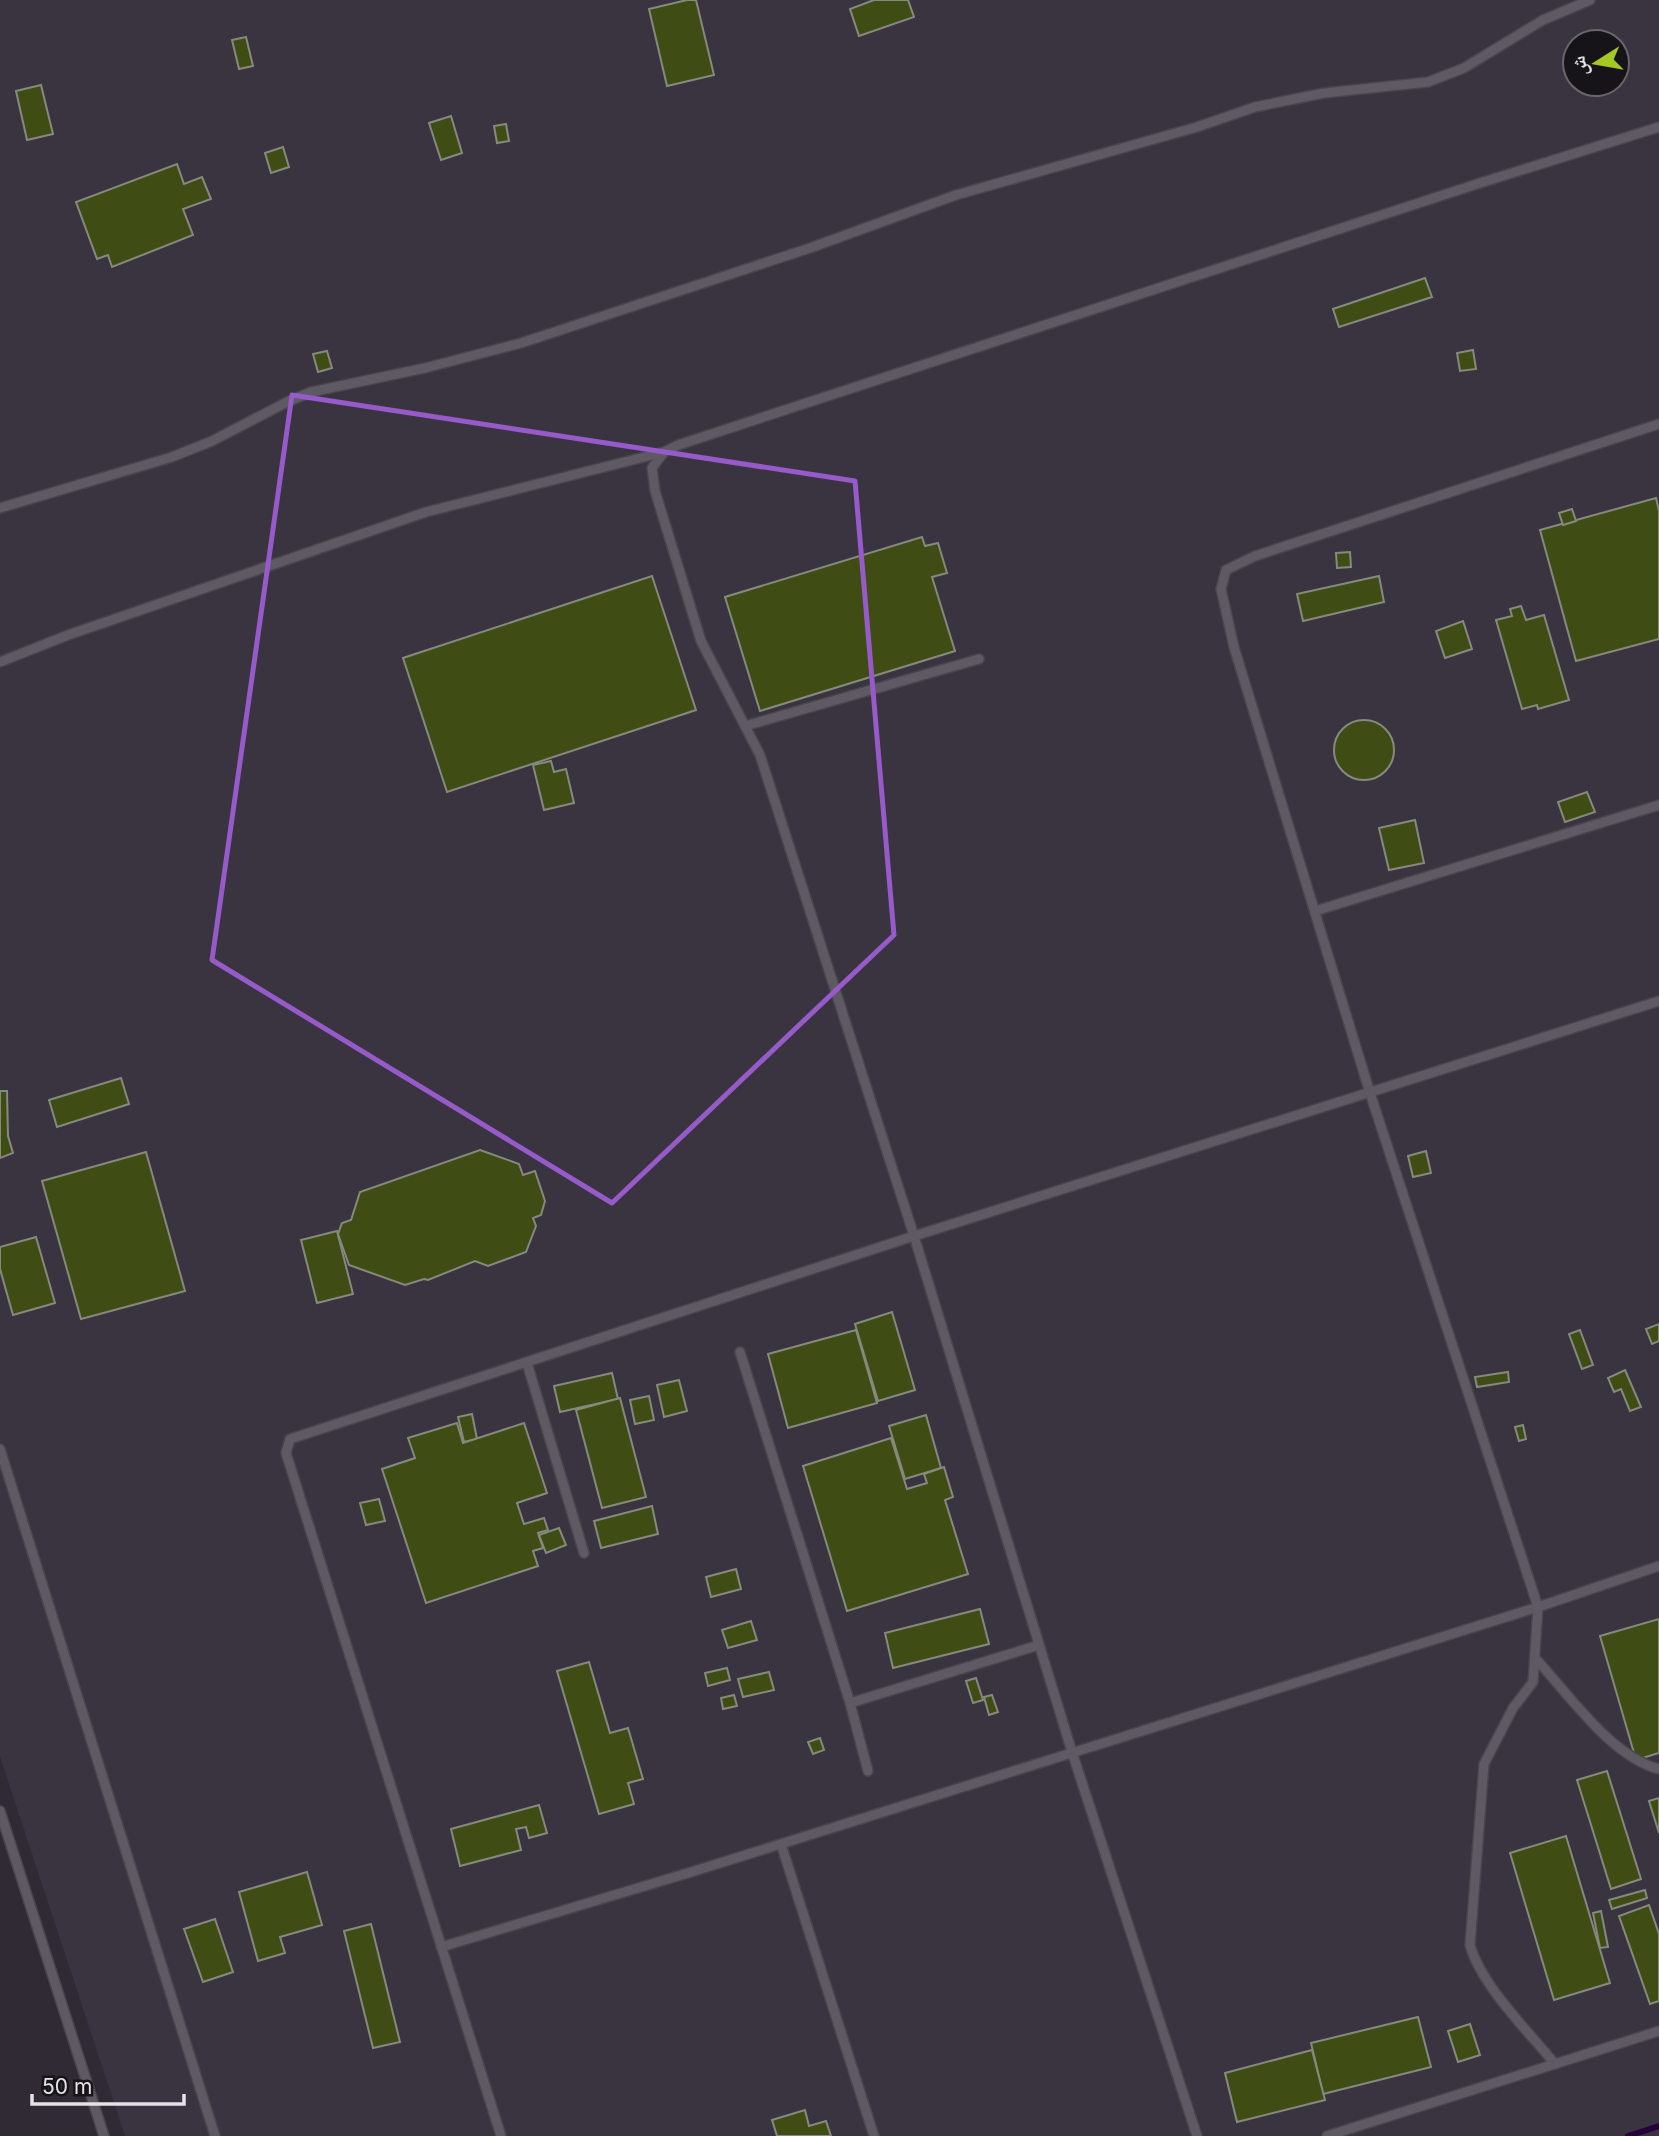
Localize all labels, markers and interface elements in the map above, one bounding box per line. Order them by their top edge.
north arrow [1561,28,1631,98]
text: ش [1567,54,1593,78]
scale bar [32,2062,184,2106]
text: 50 m [42,2074,92,2099]

